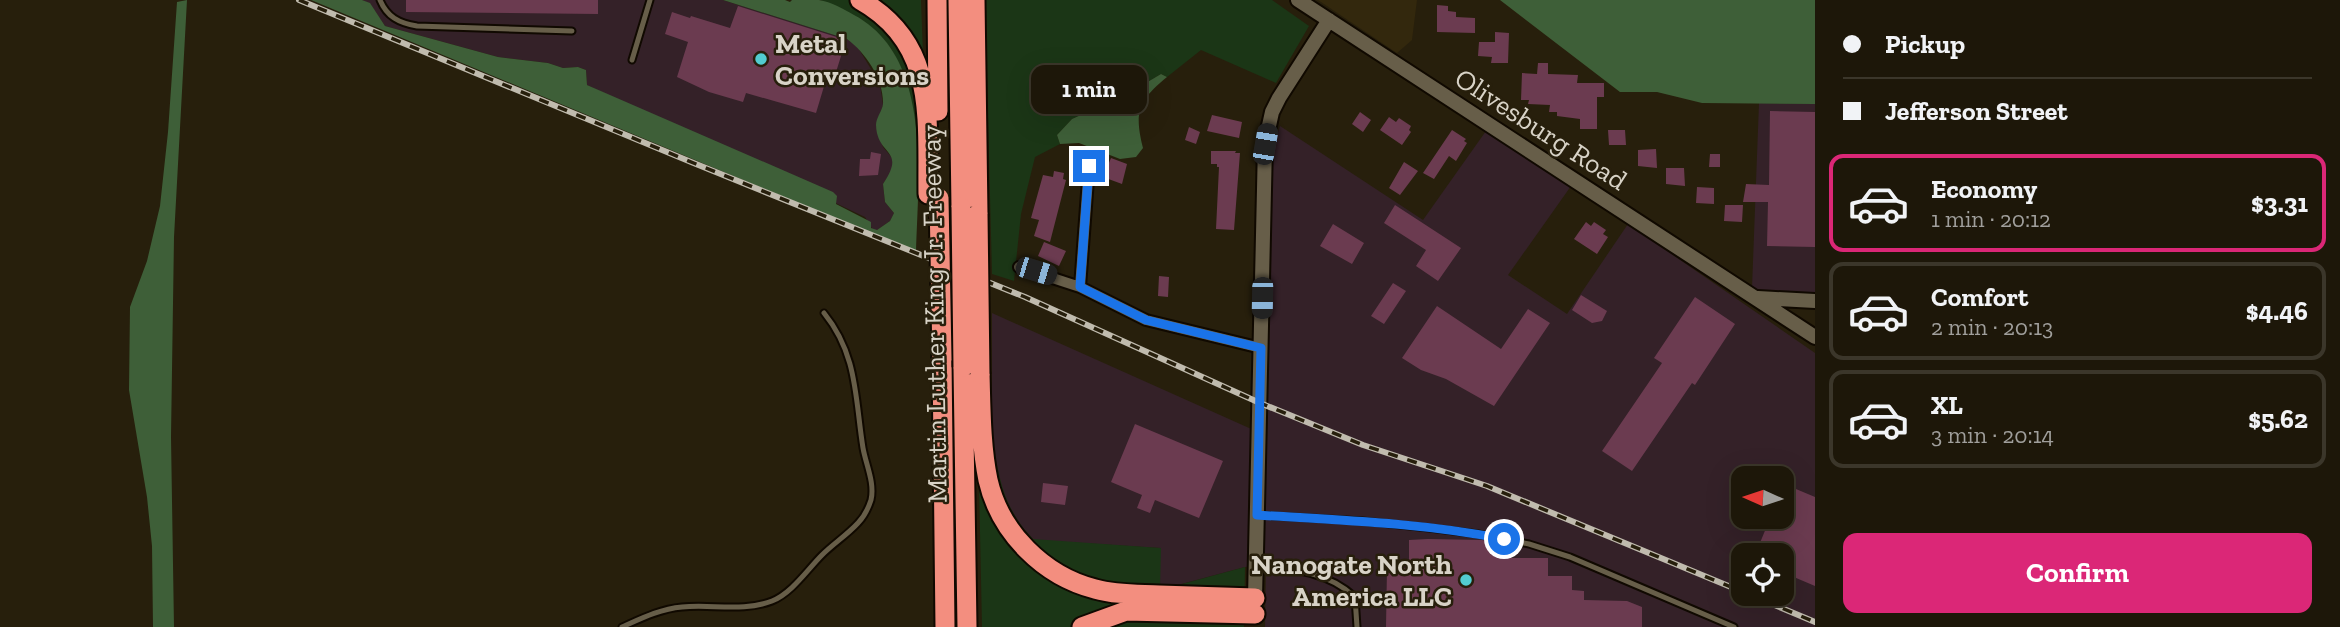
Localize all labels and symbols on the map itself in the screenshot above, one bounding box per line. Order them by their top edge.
place label: Metal Conversions [775,27,929,92]
marker: Metal Conversions [753,51,769,67]
street label: Olivesburg Road [1449,61,1633,197]
callout: 1 min [1031,64,1147,114]
car [1252,121,1279,167]
street label: Martin Luther King Jr. Freeway [914,124,954,503]
route end [1073,150,1105,182]
car [1013,255,1060,287]
car [1252,277,1273,319]
north arrow [1731,466,1794,528]
route start [1488,523,1520,555]
place label: Nanogate North America LLC [1251,548,1452,613]
marker: Nanogate North America LLC [1458,572,1474,588]

